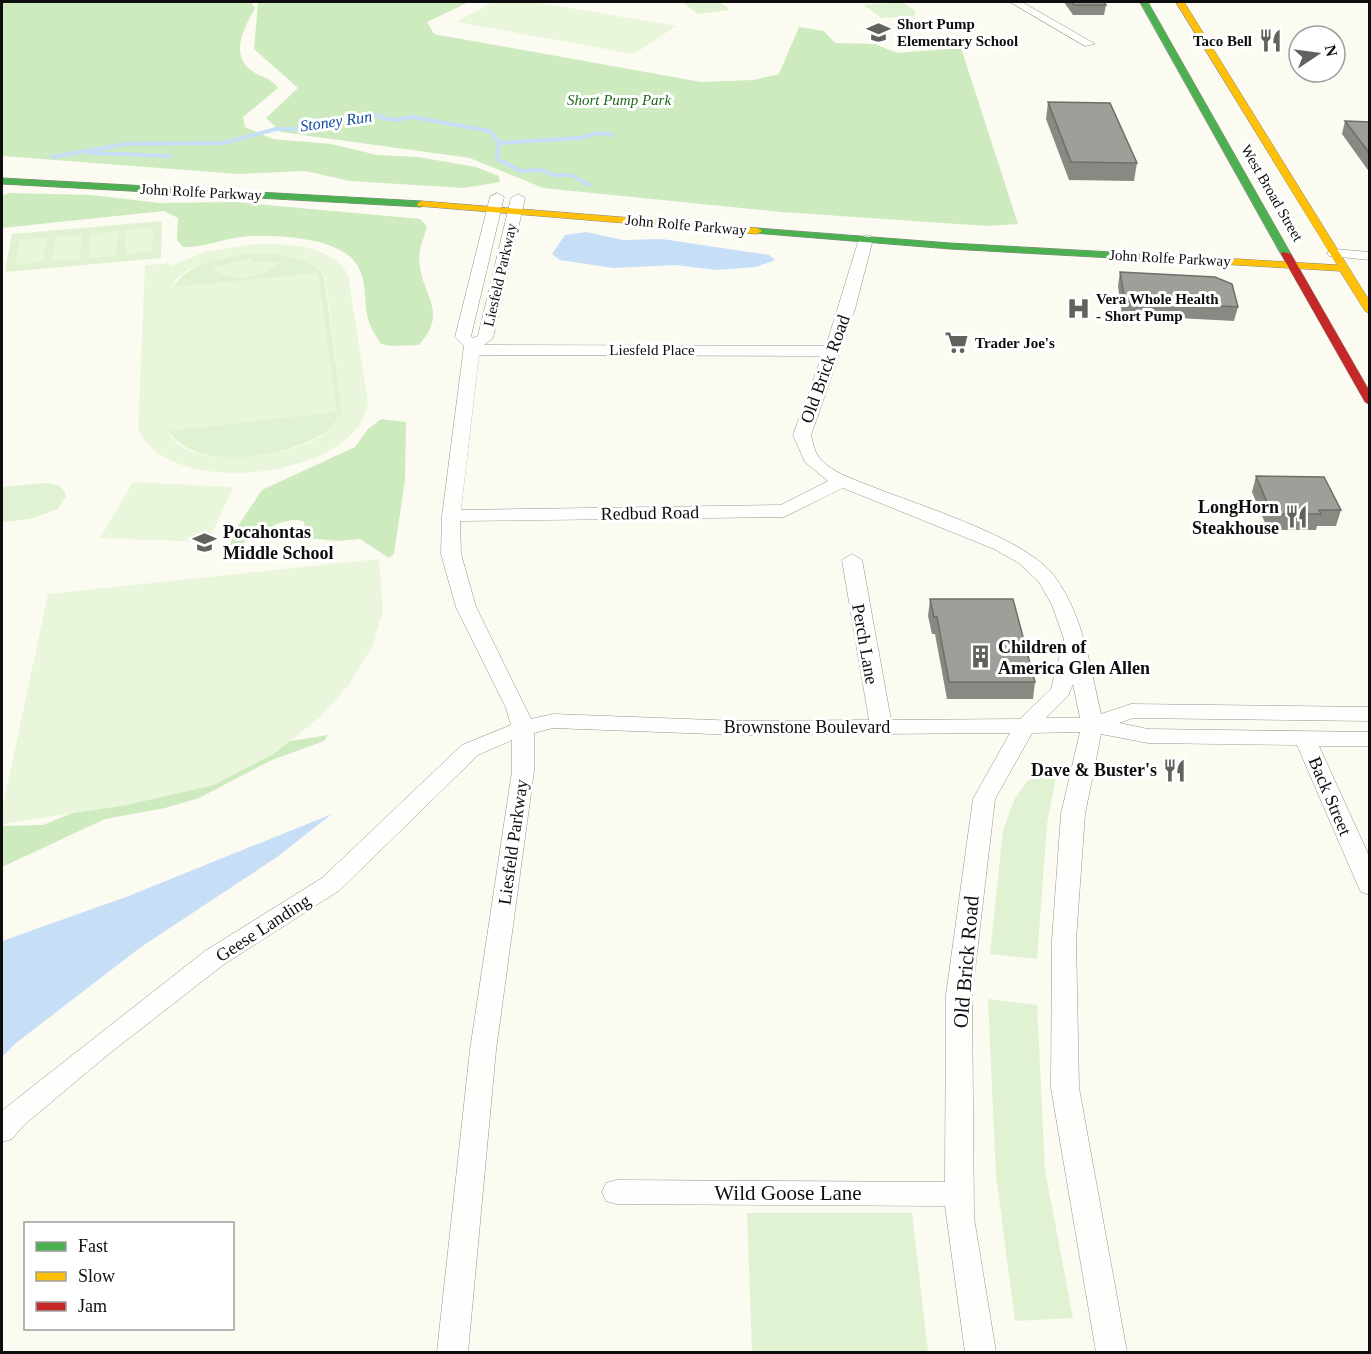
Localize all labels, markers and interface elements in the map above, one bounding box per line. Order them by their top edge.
place label: Short Pump Elementary School [897,16,1018,49]
school or university icon: Short Pump Elementary School [866,20,892,46]
north arrow [1287,24,1347,84]
restaurant icon: Taco Bell [1257,28,1283,54]
place label: Taco Bell [1193,33,1252,49]
text: N [1322,43,1341,59]
park label: Short Pump Park [567,92,671,108]
water label: Stoney Run [299,108,373,135]
street label: West Broad Street [1238,142,1307,245]
street label: John Rolfe Parkway [140,181,263,203]
street label: John Rolfe Parkway [625,212,748,238]
street label: Liesfeld Parkway [480,221,520,328]
street label: John Rolfe Parkway [1109,247,1232,269]
place label: Vera Whole Health - Short Pump [1096,291,1219,324]
hospital icon: Vera Whole Health - Short Pump [1065,295,1091,321]
street label: Old Brick Road [796,312,854,426]
supermarket icon: Trader Joe's [944,330,970,356]
place label: Trader Joe's [975,335,1055,351]
street label: Liesfeld Place [609,342,695,358]
place label: LongHorn Steakhouse [1192,497,1279,538]
street label: Redbud Road [601,502,699,524]
restaurant icon: LongHorn Steakhouse [1284,504,1310,530]
place label: Pocahontas Middle School [223,522,334,563]
school or university icon: Pocahontas Middle School [192,529,218,555]
street label: Perch Lane [848,602,882,686]
place label: Children of America Glen Allen [998,637,1150,678]
building icon: Children of America Glen Allen [967,644,993,670]
street label: Brownstone Boulevard [724,717,890,737]
street label: Back Street [1304,754,1356,838]
restaurant icon: Dave & Buster's [1162,757,1188,783]
place label: Dave & Buster's [1031,760,1157,780]
street label: Liesfeld Parkway [494,778,532,906]
street label: Geese Landing [212,890,314,966]
street label: Old Brick Road [948,894,984,1029]
street label: Wild Goose Lane [714,1181,862,1205]
legend [24,1222,234,1330]
text: Fast [78,1236,108,1256]
text: Slow [78,1266,115,1286]
text: Jam [78,1296,107,1316]

